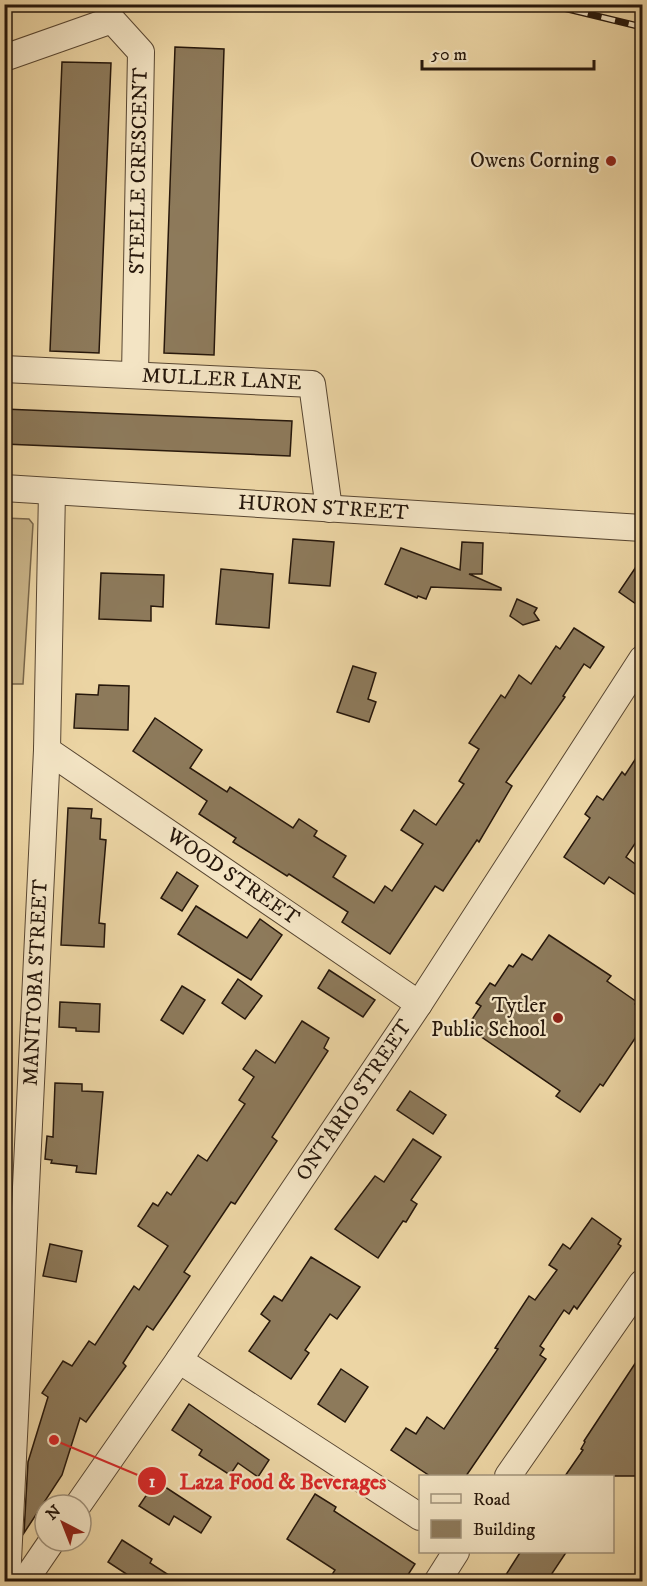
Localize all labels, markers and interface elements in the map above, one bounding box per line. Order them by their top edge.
scale bar [422,33,594,71]
text: 50 m [431,44,467,66]
street label: STEELE CRESCENT [124,67,154,275]
place label: Owens Corning [470,148,600,174]
marker: Owens Corning [604,154,618,168]
street label: MULLER LANE [141,363,302,396]
street label: HURON STREET [237,490,409,526]
street label: WOOD STREET [161,822,304,931]
street label: MANITOBA STREET [18,879,54,1087]
place label: Tytler Public School [431,993,547,1043]
marker: Tytler Public School [551,1011,565,1025]
street label: ONTARIO STREET [291,1015,418,1186]
callout: Laza Food & Beverages [137,1461,398,1501]
text: Laza Food & Beverages [180,1469,387,1496]
text: 1 [149,1471,156,1493]
legend [419,1475,614,1553]
text: Road [473,1489,510,1511]
north arrow [33,1493,93,1553]
text: N [42,1501,65,1524]
text: Building [473,1519,535,1541]

